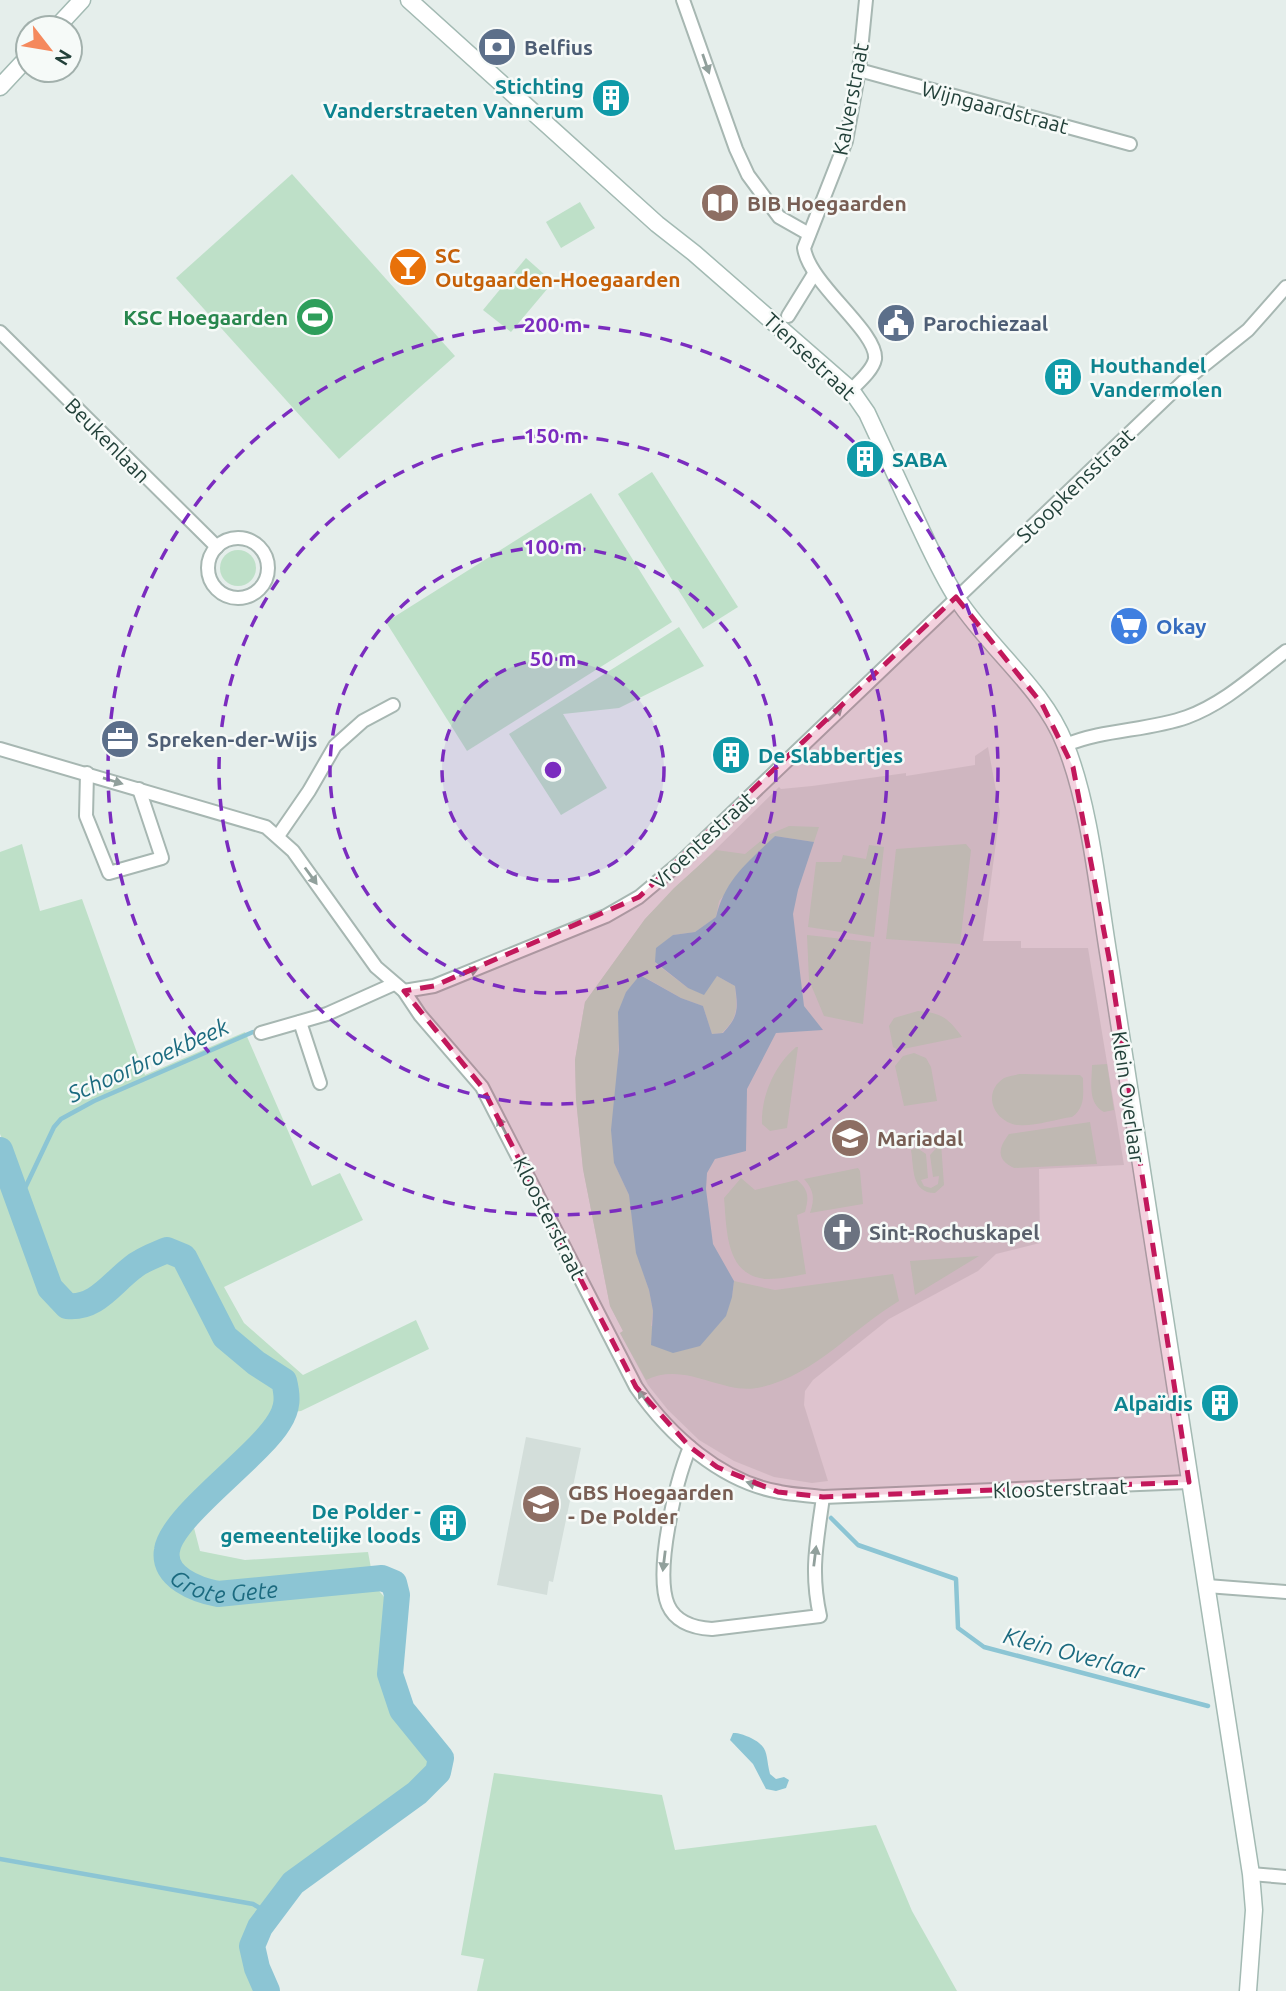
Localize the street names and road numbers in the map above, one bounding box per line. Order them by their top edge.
street label: Kalverstraat [827,41,873,157]
street label: Wijngaardstraat [919,76,1071,138]
street label: Tiensestraat [759,307,861,405]
street label: Beukenlaan [61,393,155,487]
street label: Stoopkensstraat [1011,423,1139,547]
street label: Vroentestraat [646,786,758,894]
street label: Klein Overlaar [1108,1030,1150,1165]
street label: Kloosterstraat [509,1152,591,1284]
street label: Kloosterstraat [992,1474,1128,1502]

